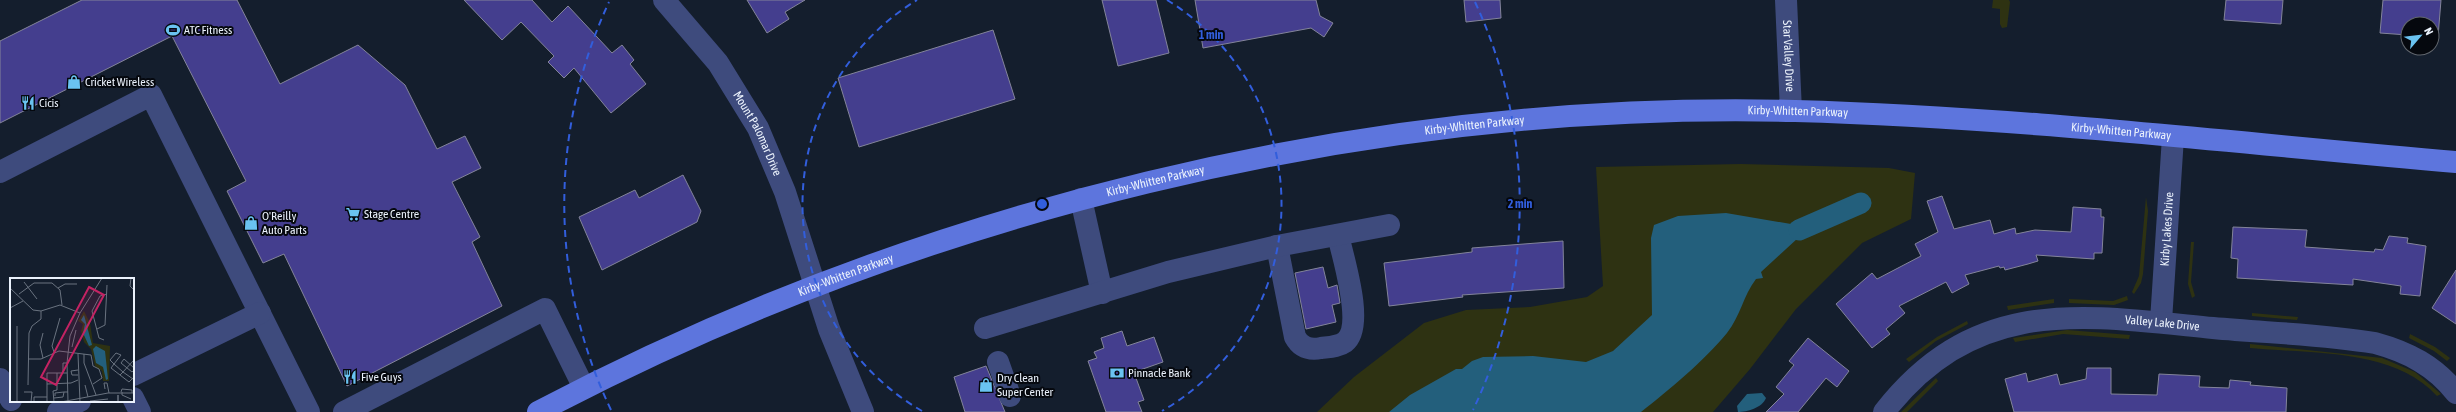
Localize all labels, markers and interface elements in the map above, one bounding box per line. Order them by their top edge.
north arrow [2400,16,2440,56]
street label: Star Valley Drive [1780,20,1797,92]
sports icon: ATC Fitness [165,22,181,38]
place label: ATC Fitness [184,23,232,37]
text: N [2422,26,2436,37]
text: 1 min [1199,28,1223,42]
shop icon: Cricket Wireless [66,74,82,90]
place label: Cricket Wireless [85,75,154,89]
street label: Mount Palomar Drive [730,89,784,178]
restaurant icon: Cicis [20,95,36,111]
place label: Cicis [39,96,59,110]
street label: Kirby-Whitten Parkway [1748,103,1848,120]
street label: Kirby-Whitten Parkway [1424,113,1525,138]
street label: Kirby-Whitten Parkway [2071,120,2172,143]
street label: Kirby-Whitten Parkway [1105,162,1206,199]
street label: Kirby Lakes Drive [2158,192,2176,267]
centre of rings [1035,197,1049,211]
text: 2 min [1508,197,1532,211]
supermarket icon: Stage Centre [345,206,361,222]
place label: Stage Centre [364,207,419,221]
place label: O'Reilly Auto Parts [262,209,307,237]
shop icon: O'Reilly Auto Parts [243,215,259,231]
street label: Kirby-Whitten Parkway [796,251,895,299]
inset map [10,278,134,402]
street label: Valley Lake Drive [2125,313,2200,334]
bank icon: Pinnacle Bank [1109,365,1125,381]
place label: Pinnacle Bank [1128,366,1191,380]
restaurant icon: Five Guys [342,369,358,385]
place label: Five Guys [361,370,402,384]
place label: Dry Clean Super Center [997,371,1054,399]
shop icon: Dry Clean Super Center [978,377,994,393]

